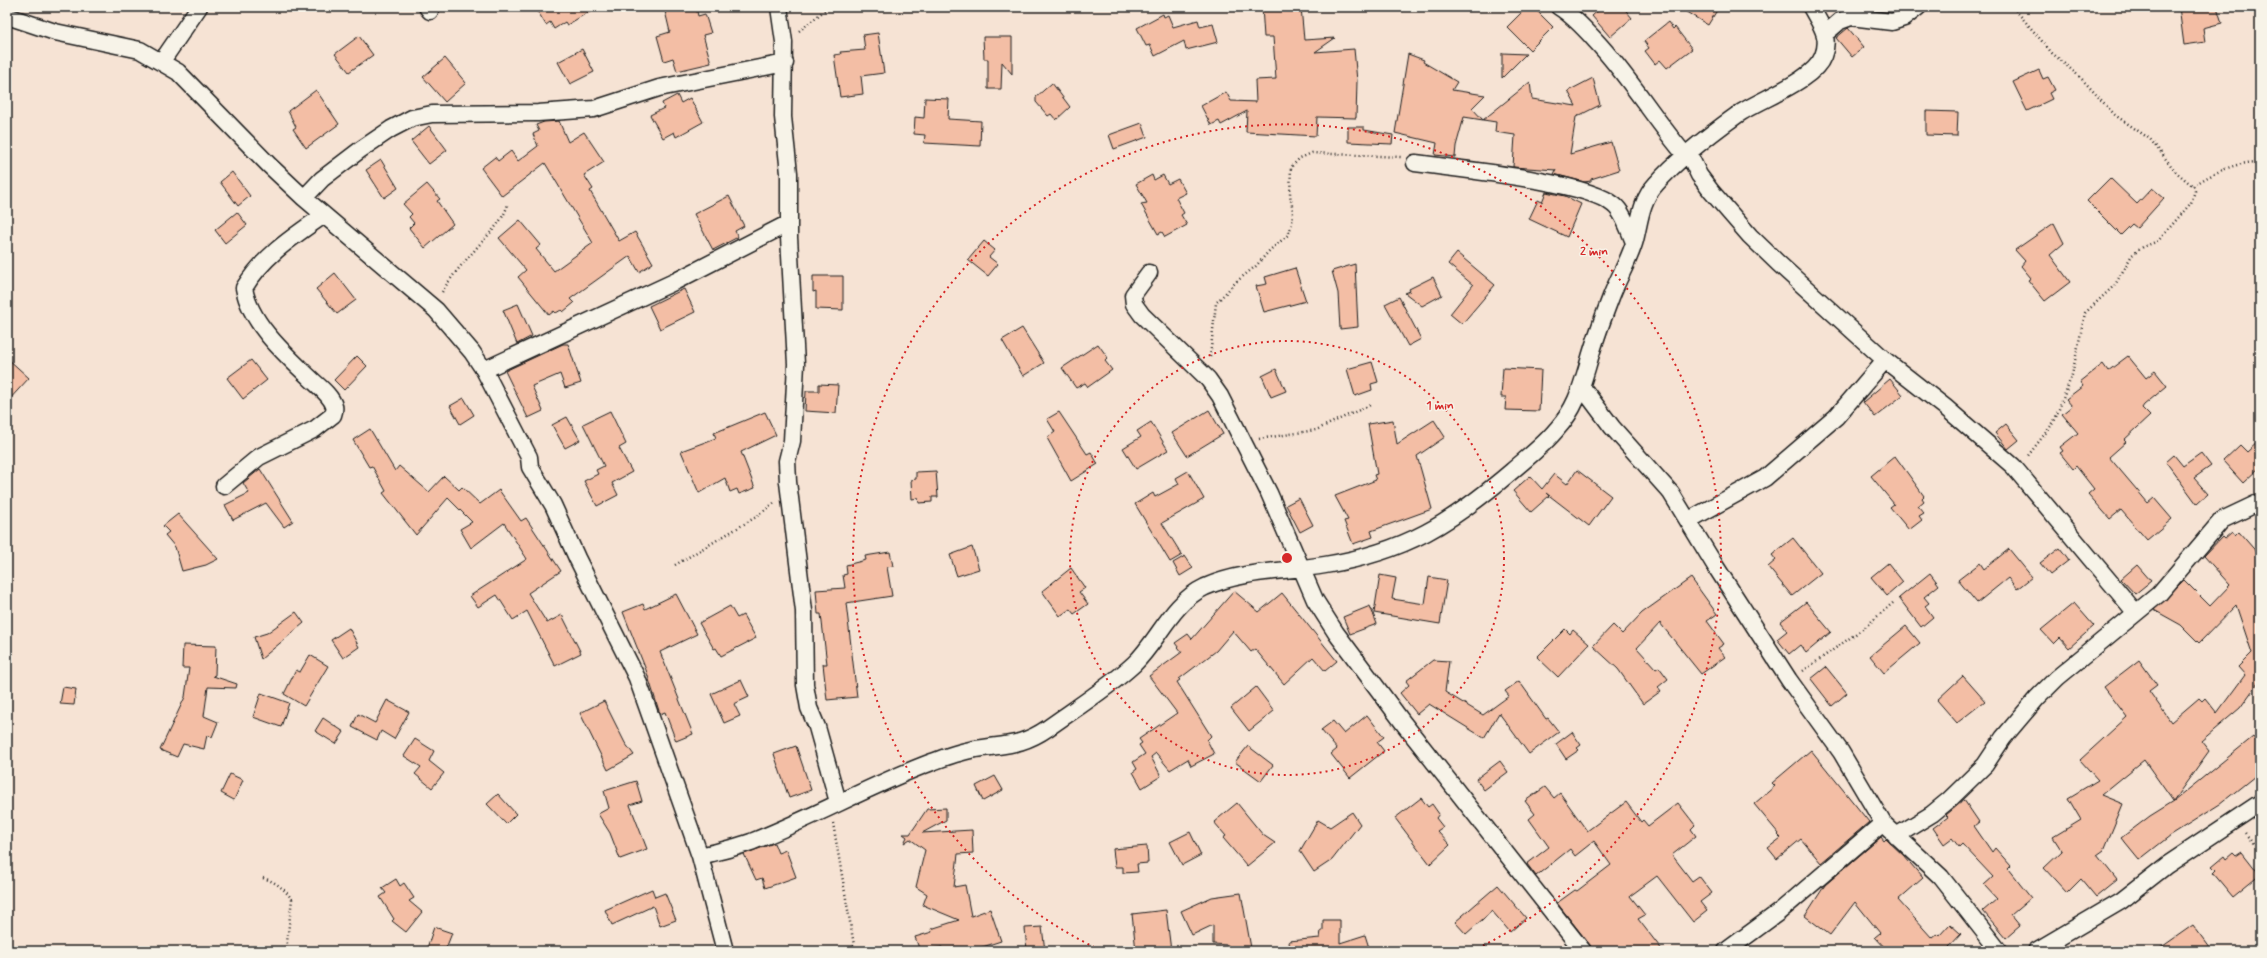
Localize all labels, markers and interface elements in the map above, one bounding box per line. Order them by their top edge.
text: 2 min [1580,244,1608,260]
text: 1 min [1426,398,1454,414]
centre of rings [1280,551,1294,565]

